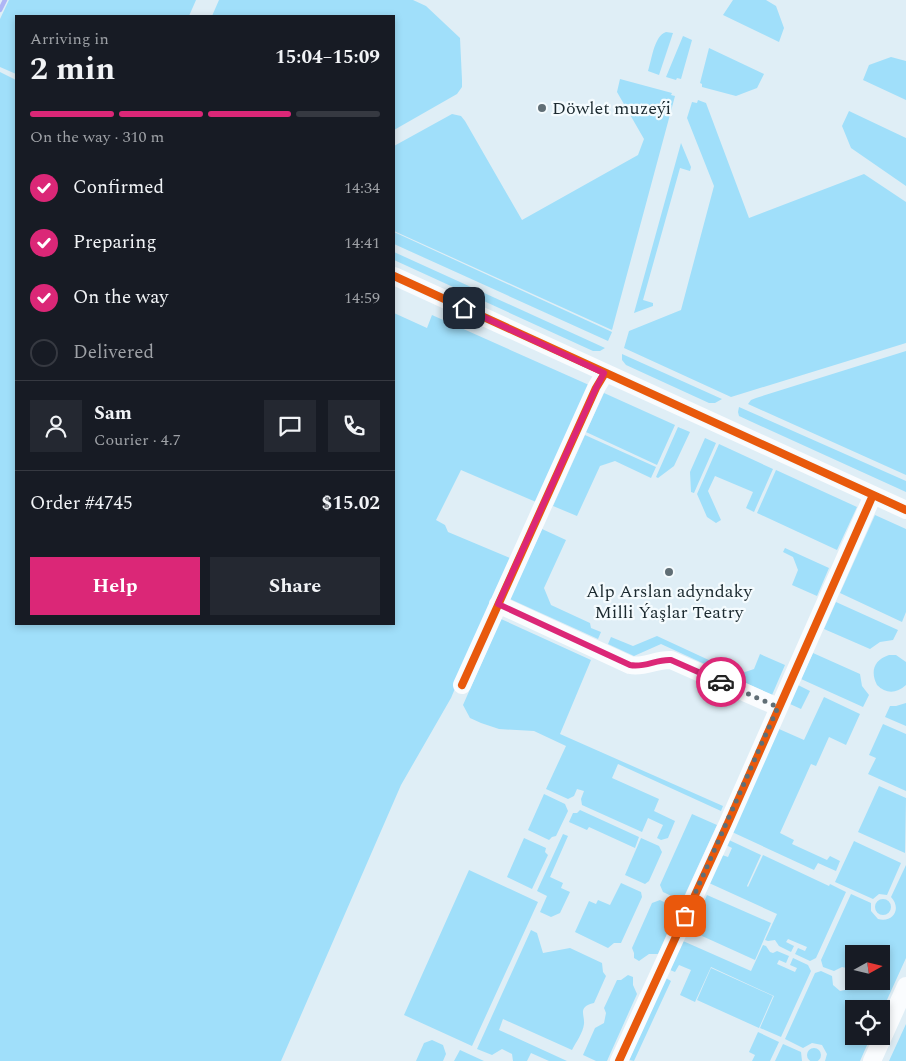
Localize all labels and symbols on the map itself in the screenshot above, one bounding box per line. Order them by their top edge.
place label: Döwlet muzeýi [552,95,671,122]
marker: Döwlet muzeýi [536,102,548,114]
pin [443,287,485,329]
marker: Alp Arslan adyndaky Milli Ýaşlar Teatry [663,566,675,578]
place label: Alp Arslan adyndaky Milli Ýaşlar Teatry [586,578,753,626]
courier [696,657,746,707]
pin [664,895,706,937]
north arrow [845,945,890,990]

